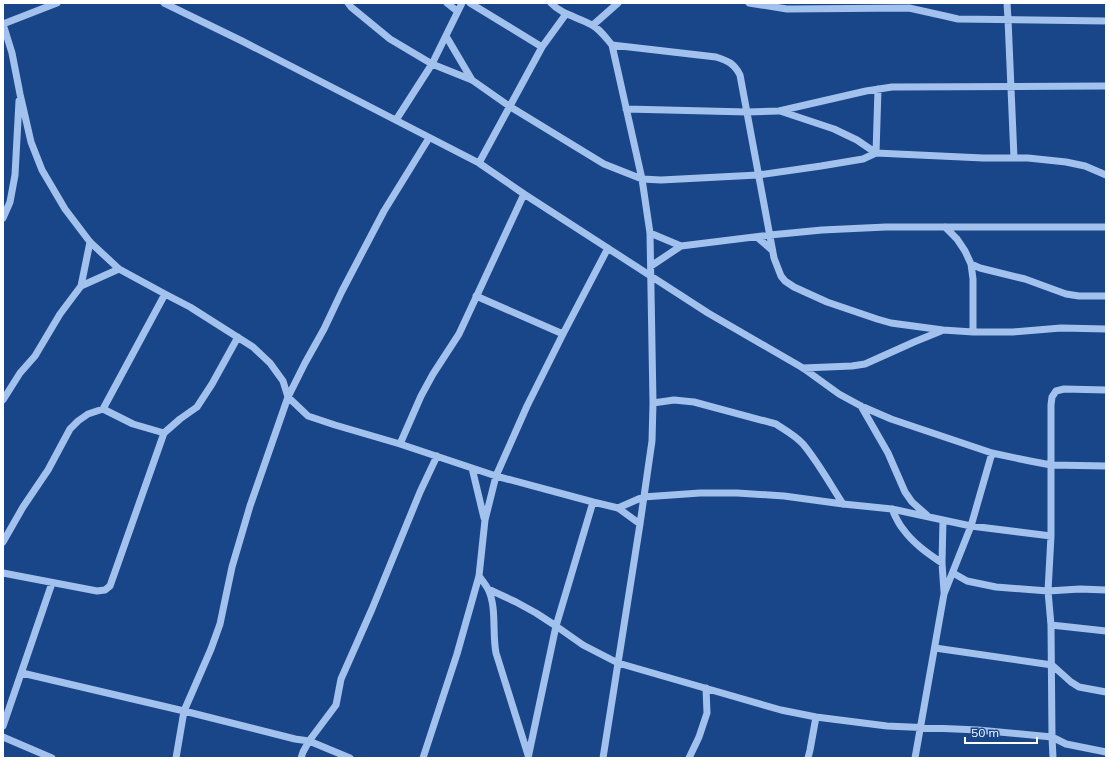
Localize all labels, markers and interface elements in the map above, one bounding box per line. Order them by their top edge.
scale bar [965,719,1037,745]
text: 50 m [971,725,999,740]

